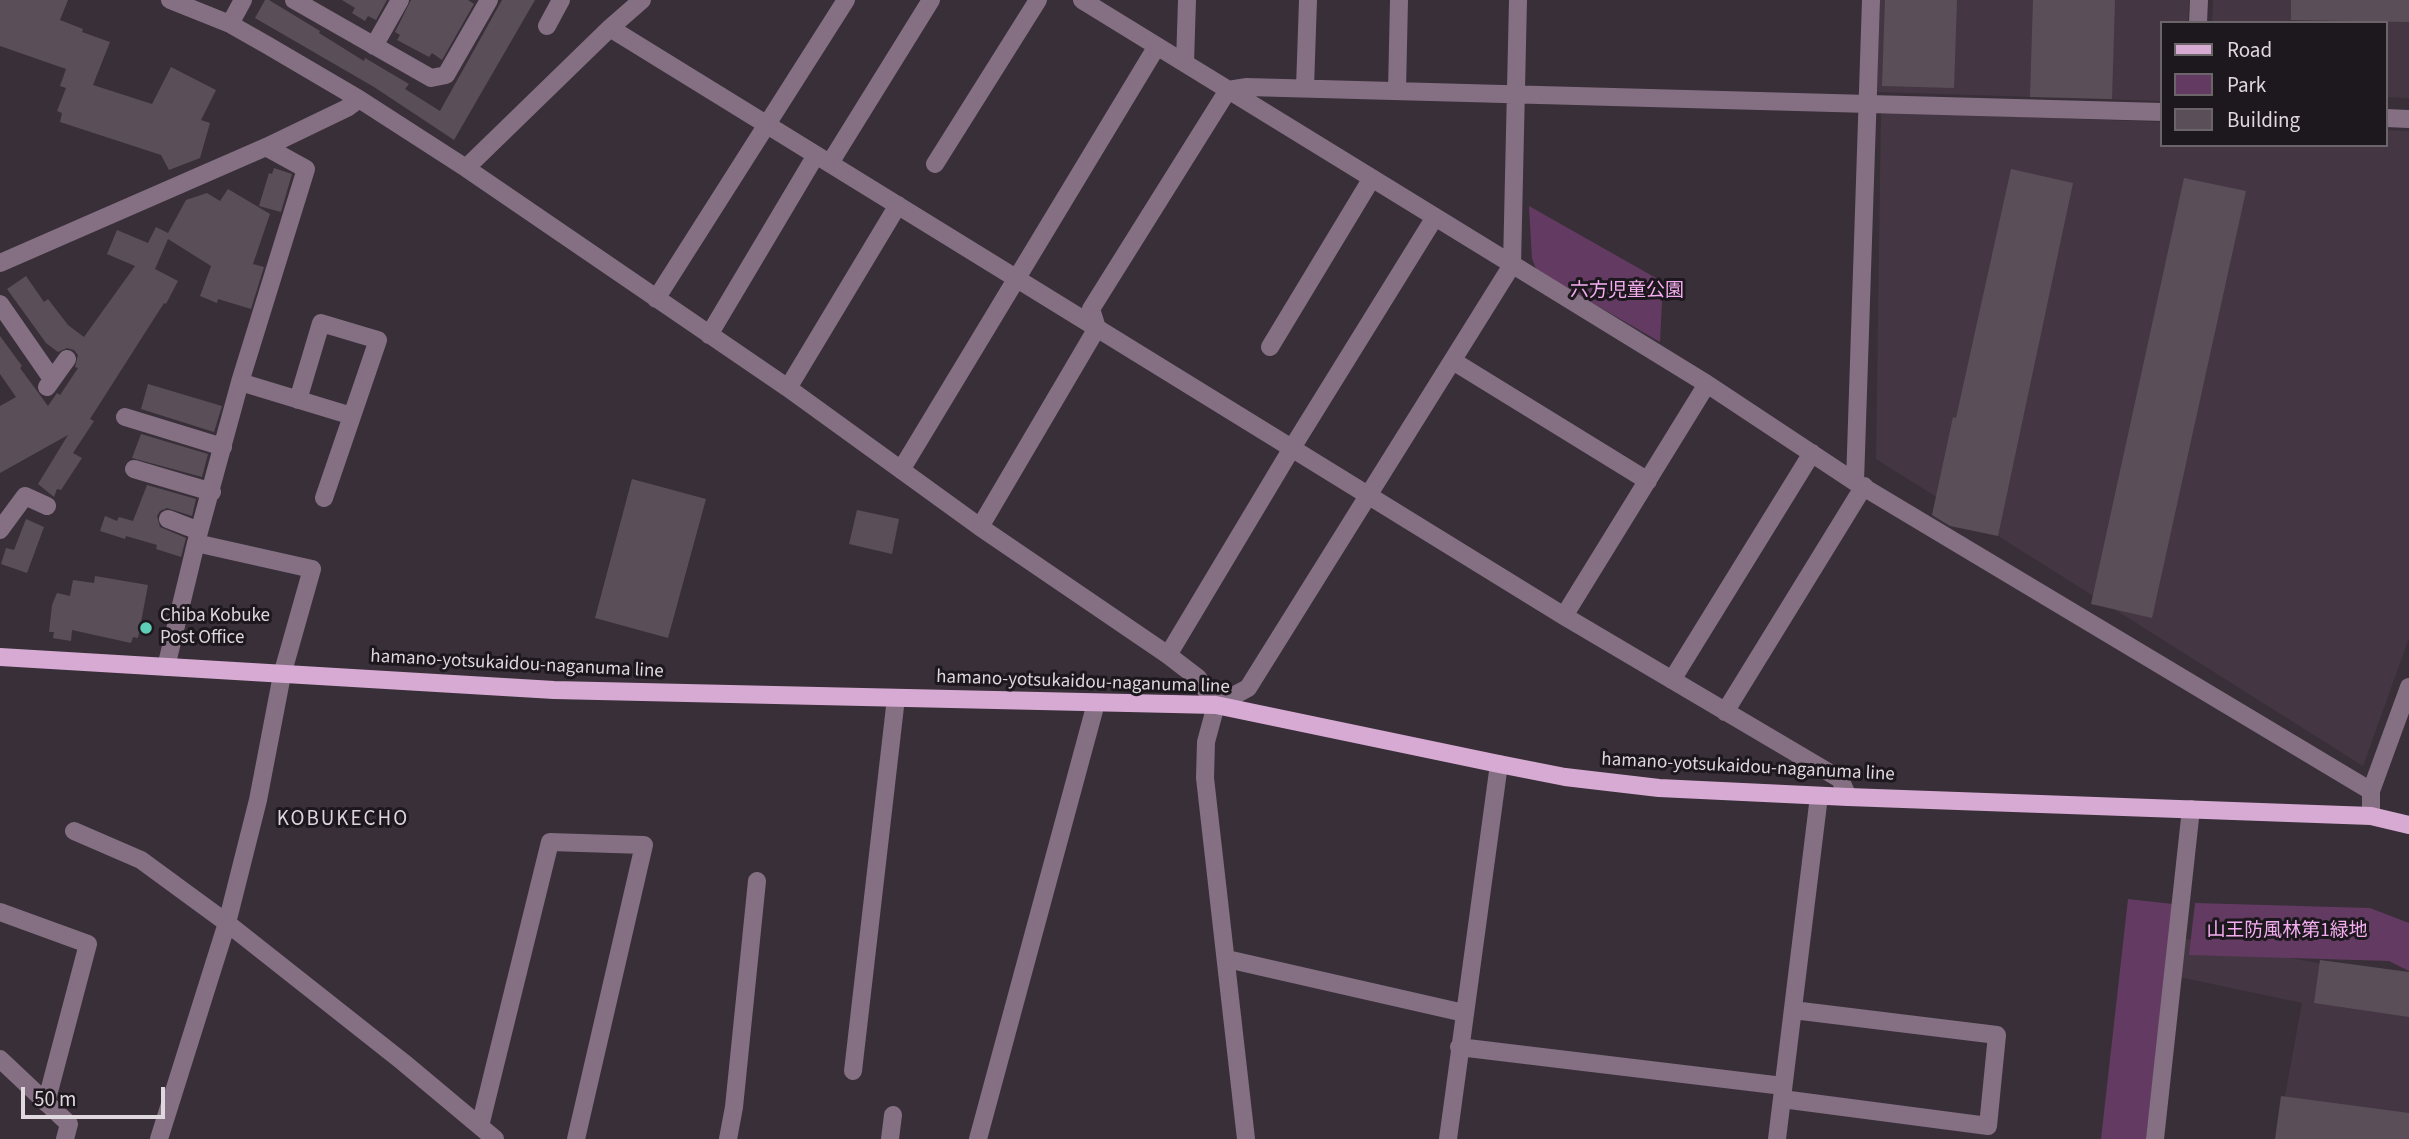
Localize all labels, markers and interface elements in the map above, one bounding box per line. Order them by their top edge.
legend [2160,21,2388,147]
text: Road [2227,35,2272,65]
text: Park [2227,70,2266,100]
text: Building [2227,105,2300,135]
park label: 六方児童公園 [1570,281,1684,303]
place label: Chiba Kobuke Post Office [160,606,270,650]
marker: Chiba Kobuke Post Office [138,620,154,636]
street label: hamano-yotsukaidou-naganuma line [370,646,664,684]
street label: hamano-yotsukaidou-naganuma line [936,666,1230,700]
street label: hamano-yotsukaidou-naganuma line [1601,749,1895,787]
district label: KOBUKECHO [278,807,408,833]
park label: 山王防風林第1緑地 [2206,921,2368,943]
scale bar [24,1072,168,1116]
text: 50 m [34,1084,76,1114]

